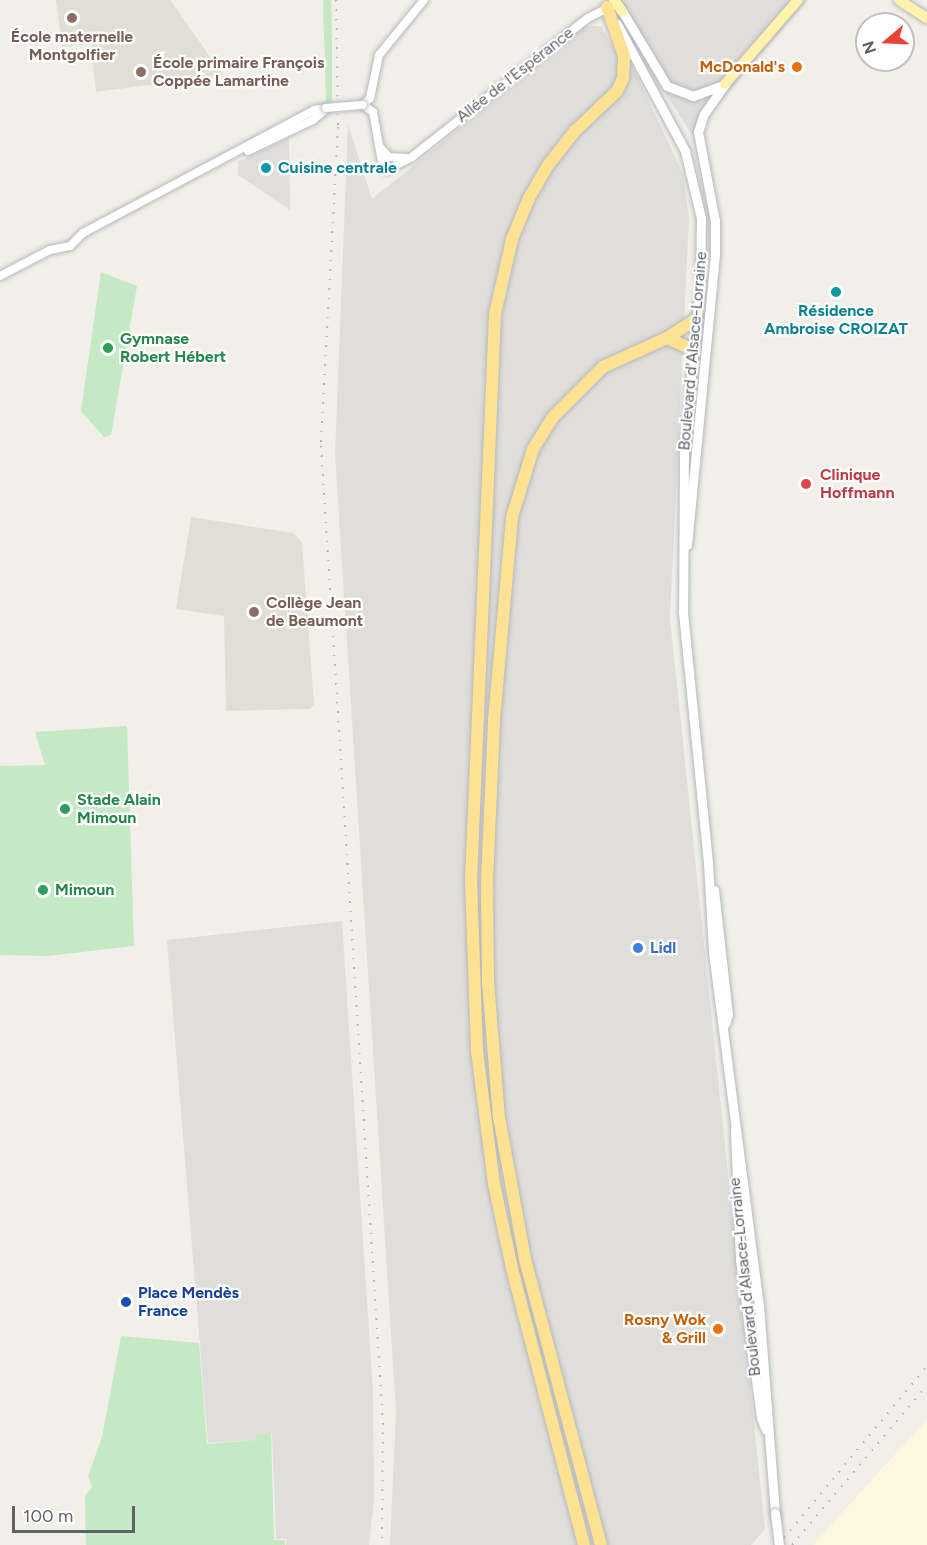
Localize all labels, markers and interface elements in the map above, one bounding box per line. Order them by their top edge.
marker: École maternelle Montgolfier [65,11,79,25]
north arrow [855,12,915,72]
street label: Allée de l'Espérance [453,23,577,127]
place label: École maternelle Montgolfier [11,27,133,65]
text: N [858,38,880,56]
place label: École primaire François Coppée Lamartine [153,53,324,91]
place label: McDonald's [700,57,785,77]
marker: McDonald's [790,60,804,74]
marker: École primaire François Coppée Lamartine [134,65,148,79]
place label: Cuisine centrale [278,158,397,178]
marker: Cuisine centrale [259,161,273,175]
street label: Boulevard d'Alsace-Lorraine [675,251,711,451]
marker: Résidence Ambroise CROIZAT [829,285,843,299]
place label: Résidence Ambroise CROIZAT [764,301,908,339]
place label: Gymnase Robert Hébert [120,329,226,367]
marker: Gymnase Robert Hébert [101,341,115,355]
place label: Clinique Hoffmann [820,465,895,503]
marker: Clinique Hoffmann [797,475,815,493]
place label: Collège Jean de Beaumont [266,593,363,631]
marker: Collège Jean de Beaumont [247,605,261,619]
place label: Stade Alain Mimoun [77,790,161,828]
marker: Stade Alain Mimoun [58,802,72,816]
place label: Mimoun [55,880,114,900]
marker: Mimoun [36,883,50,897]
place label: Lidl [650,938,676,958]
marker: Lidl [631,941,645,955]
street label: Boulevard d'Alsace-Lorraine [725,1177,765,1377]
place label: Place Mendès France [138,1283,239,1321]
marker: Place Mendès France [119,1295,133,1309]
place label: Rosny Wok & Grill [624,1310,706,1348]
marker: Rosny Wok & Grill [711,1322,725,1336]
scale bar [15,1494,138,1532]
text: 100 m [23,1505,73,1527]

